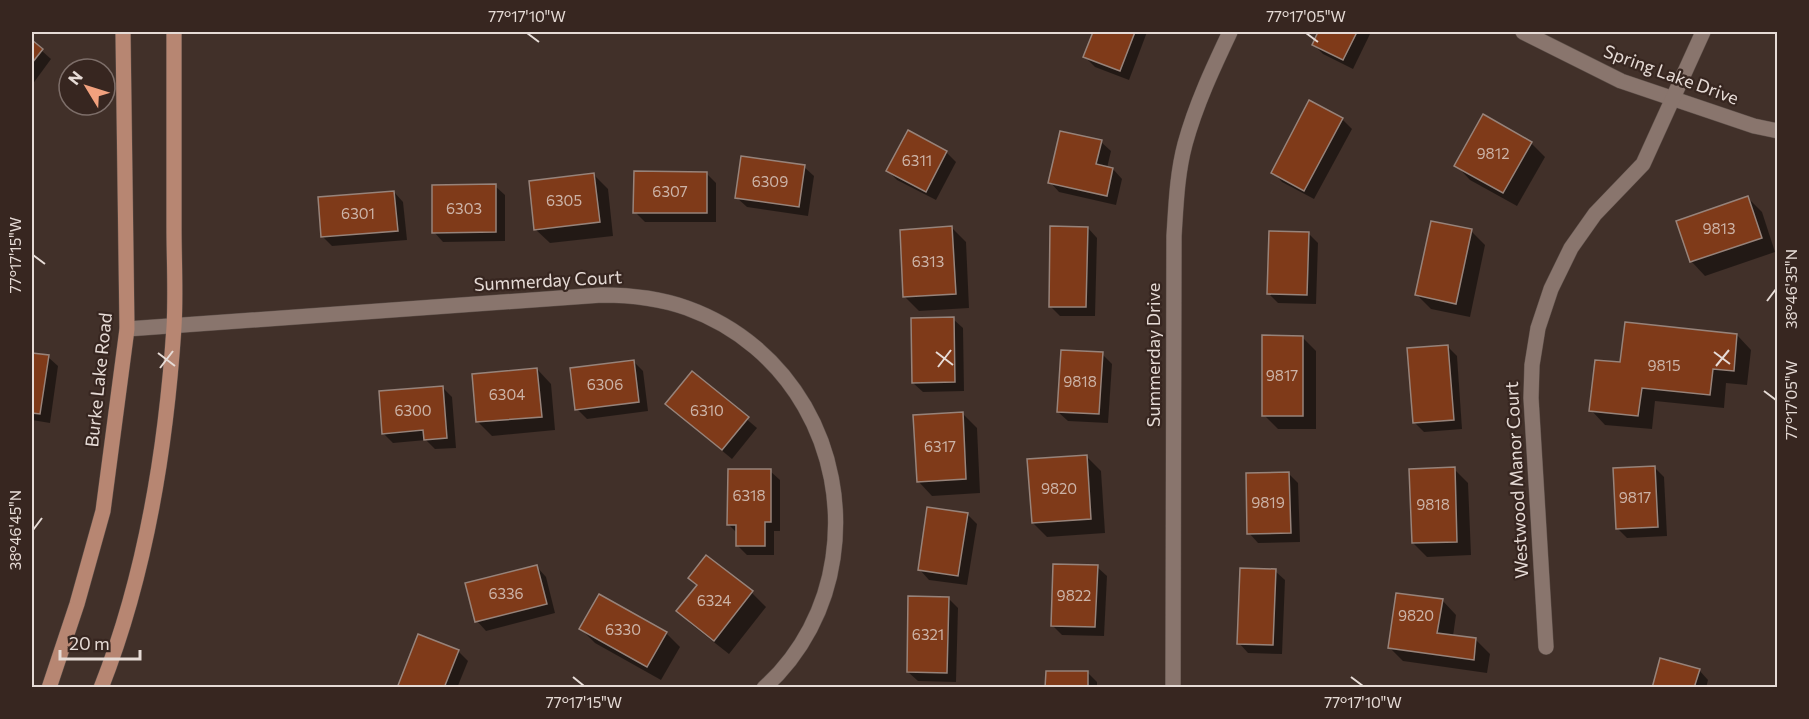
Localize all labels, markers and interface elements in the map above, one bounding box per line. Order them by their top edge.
text: 77°17'10"W [488,7,566,25]
text: 77°17'05"W [1266,7,1346,25]
street label: Spring Lake Drive [1601,39,1742,109]
north arrow [57,57,117,117]
text: N [64,67,86,88]
house number: 9812 [1477,144,1509,162]
house number: 6311 [902,151,932,169]
house number: 6309 [752,172,788,190]
house number: 6307 [652,182,688,200]
house number: 6305 [546,191,582,209]
house number: 6303 [446,199,482,217]
house number: 6301 [341,204,375,222]
text: 77°17'15"W [6,217,24,293]
house number: 9813 [1702,219,1736,237]
text: 38°46'35"N [1782,249,1800,329]
house number: 6313 [912,252,944,270]
street label: Summerday Court [473,265,623,295]
street label: Summerday Drive [1142,283,1164,427]
street label: Burke Lake Road [80,312,116,448]
house number: 9815 [1647,356,1681,374]
text: 77°17'05"W [1782,360,1800,440]
house number: 9817 [1266,366,1298,384]
house number: 9818 [1063,372,1097,390]
house number: 6306 [587,375,623,393]
street label: Westwood Manor Court [1500,381,1532,579]
house number: 6304 [489,385,525,403]
house number: 6300 [394,401,432,419]
house number: 6310 [690,401,724,419]
house number: 6317 [924,437,956,455]
house number: 9820 [1041,479,1077,497]
house number: 6318 [732,486,766,504]
house number: 9817 [1619,488,1651,506]
text: 38°46'45"N [6,490,24,570]
house number: 9819 [1251,493,1285,511]
house number: 9818 [1416,495,1450,513]
house number: 6336 [488,584,524,602]
house number: 9822 [1057,586,1091,604]
house number: 6324 [697,591,731,609]
house number: 9820 [1398,606,1434,624]
house number: 6330 [605,620,641,638]
scale bar [60,623,140,661]
house number: 6321 [912,625,944,643]
text: 20 m [69,632,110,654]
text: 77°17'15"W [546,693,622,711]
text: 77°17'10"W [1324,693,1402,711]

